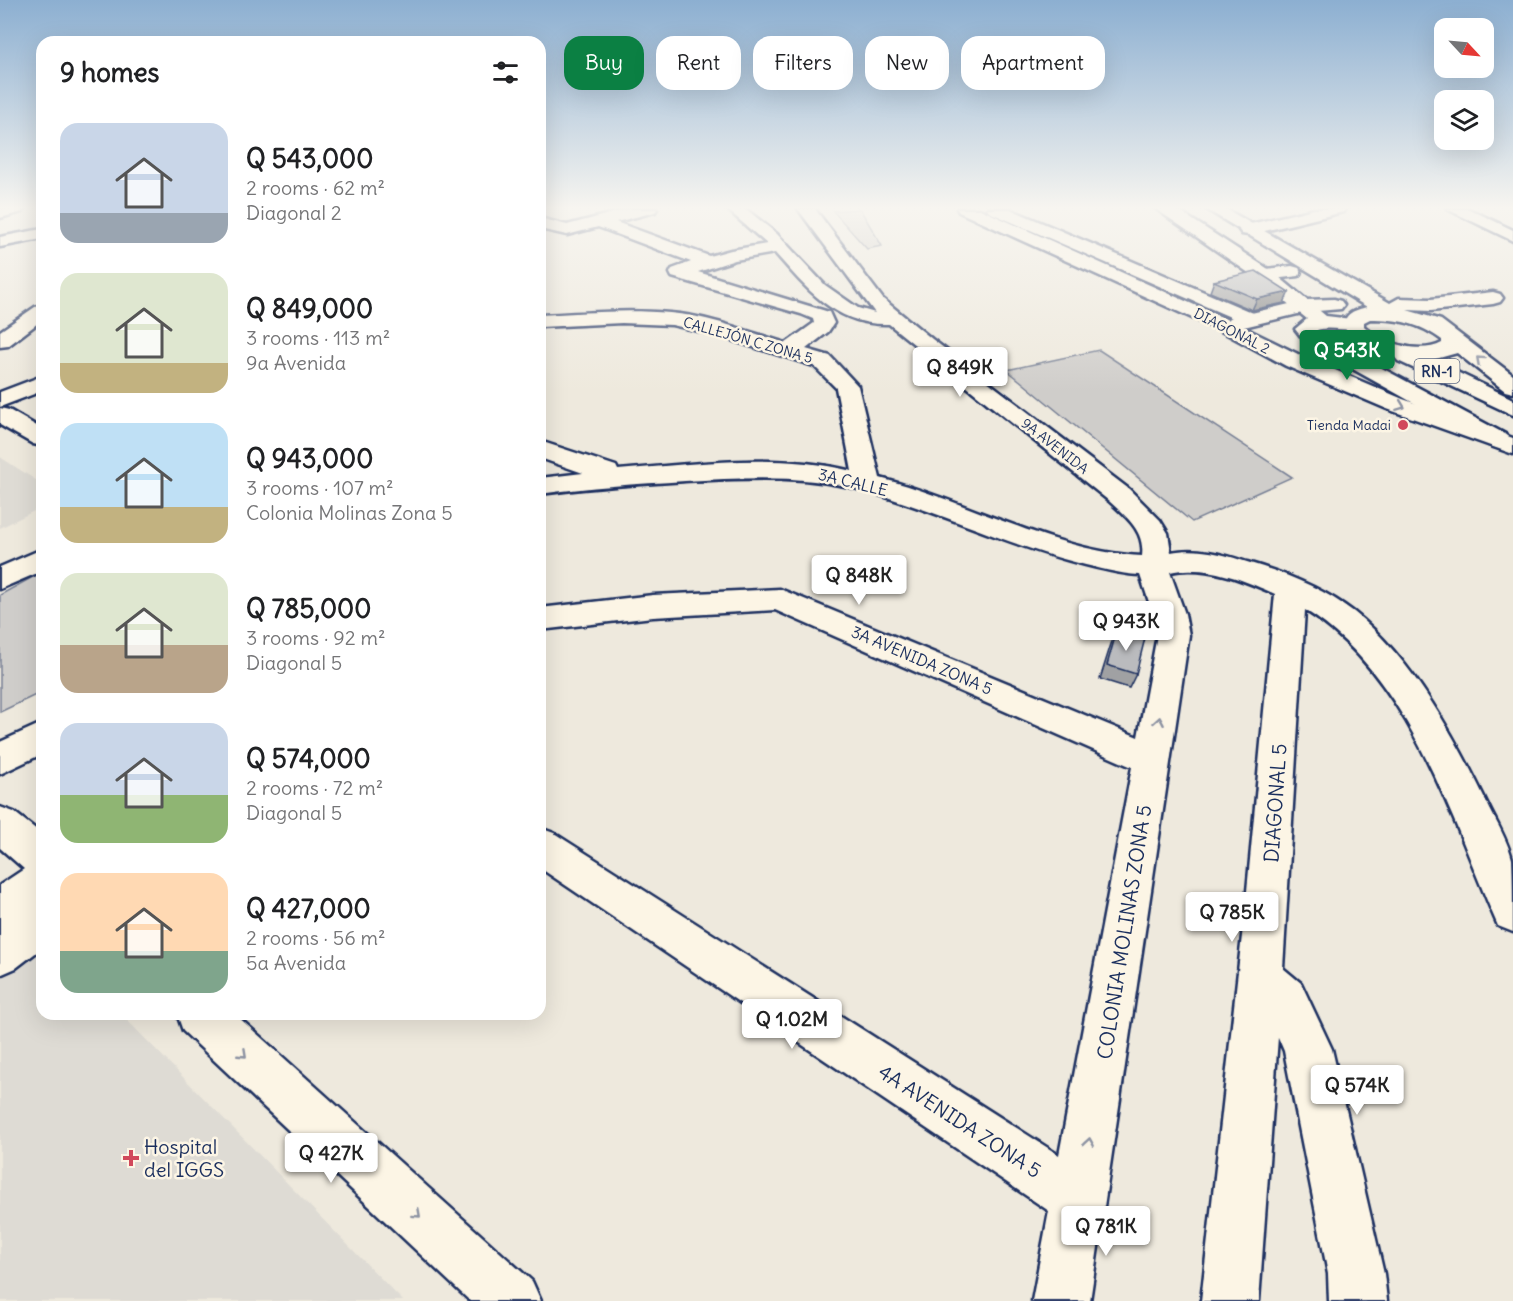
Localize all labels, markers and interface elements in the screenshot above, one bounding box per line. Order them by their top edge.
north arrow [1434,18,1494,78]
map controls [1434,18,1494,150]
chip: Buy [564,36,644,90]
chip: Rent [656,36,741,90]
chip: Filters [753,36,853,90]
chip: New [865,36,949,90]
chip: Apartment [961,36,1105,90]
text: 9 homes [60,56,159,89]
icon: filters [489,56,522,89]
button: layers [1434,90,1494,150]
text: Q 543,000 [246,142,373,175]
icon: home [108,147,180,219]
text: 2 rooms · 62 m² [246,175,385,200]
text: Diagonal 2 [246,200,342,225]
text: Q 849,000 [246,292,373,325]
icon: home [108,297,180,369]
street label: DIAGONAL 2 [1191,304,1273,358]
street label: CALLEJÓN C ZONA 5 [681,313,815,367]
text: 3 rooms · 113 m² [246,325,390,350]
pin: Q 543K [1298,330,1396,381]
text: Q 543K [1314,337,1380,362]
pin: Q 849K [911,347,1009,398]
text: 9a Avenida [246,350,346,375]
text: Q 849K [927,354,993,379]
one-way arrow [1476,356,1487,367]
road number: RN-1 [1414,359,1460,383]
one-way arrow [1394,399,1405,411]
street label: 9A AVENIDA [1018,414,1092,478]
place label: Tienda Madai [1307,416,1391,434]
marker: Tienda Madai [1396,418,1410,432]
text: Q 943,000 [246,442,373,475]
icon: home [108,447,180,519]
street label: 3A CALLE [816,464,890,500]
text: 3 rooms · 107 m² [246,475,394,500]
text: Colonia Molinas Zona 5 [246,500,453,525]
pin: Q 848K [810,555,908,606]
text: Q 848K [826,562,892,587]
text: Q 785,000 [246,592,371,625]
icon: home [108,597,180,669]
pin: Q 943K [1077,601,1175,652]
text: Q 943K [1093,608,1159,633]
street label: 3A AVENIDA ZONA 5 [848,621,996,699]
text: 3 rooms · 92 m² [246,625,385,650]
text: Diagonal 5 [246,650,342,675]
one-way arrow [1152,717,1164,726]
text: Q 574,000 [246,742,371,775]
street label: DIAGONAL 5 [1258,743,1292,863]
icon: home [108,747,180,819]
text: 2 rooms · 72 m² [246,775,383,800]
text: Diagonal 5 [246,800,342,825]
street label: COLONIA MOLINAS ZONA 5 [1092,803,1156,1061]
text: Q 427,000 [246,892,371,925]
pin: Q 785K [1183,892,1281,943]
icon: home [108,897,180,969]
text: Q 785K [1199,899,1265,924]
text: 2 rooms · 56 m² [246,925,386,950]
text: 5a Avenida [246,950,346,975]
pin: Q 1.02M [737,999,847,1050]
text: Q 1.02M [756,1006,828,1031]
one-way arrow [236,1047,246,1058]
street label: 4A AVENIDA ZONA 5 [874,1059,1046,1183]
pin: Q 574K [1308,1065,1406,1116]
text: Q 574K [1325,1072,1389,1097]
pin: Q 427K [282,1133,380,1184]
place label: Hospital del IGGS [144,1134,224,1182]
one-way arrow [1082,1137,1095,1147]
text: Q 427K [299,1140,363,1165]
marker: Hospital del IGGS [122,1149,140,1167]
pin: Q 781K [1057,1206,1155,1257]
one-way arrow [410,1207,421,1218]
text: Q 781K [1075,1213,1137,1238]

